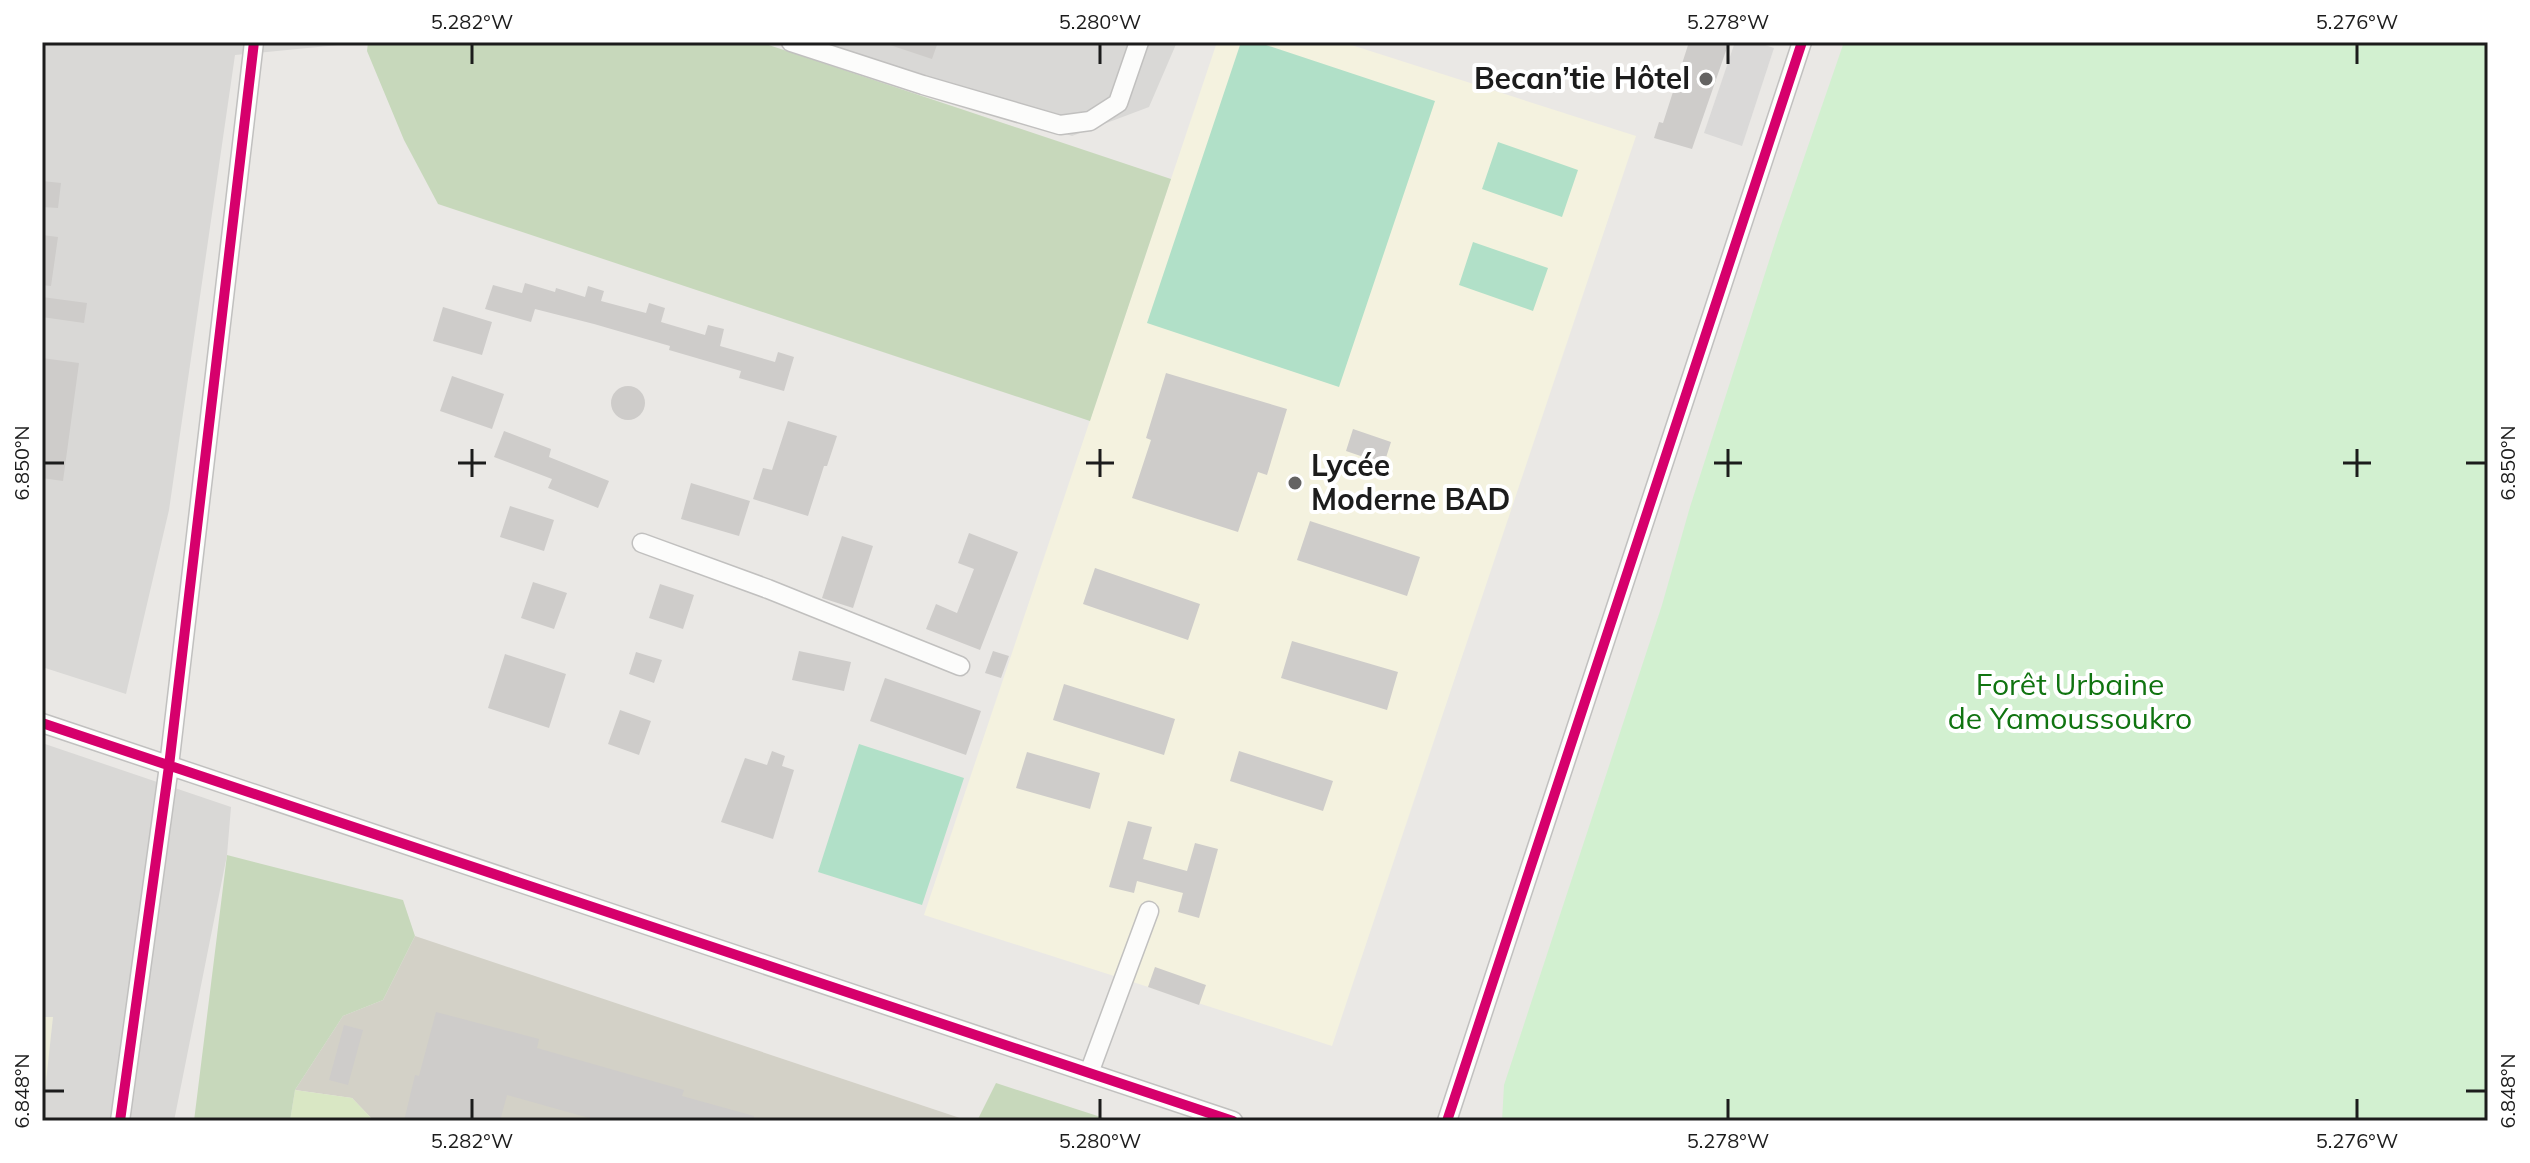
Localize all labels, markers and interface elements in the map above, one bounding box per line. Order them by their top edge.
text: 5.282°W [431,9,513,34]
text: 5.280°W [1059,9,1141,34]
text: 5.278°W [1687,9,1769,34]
text: 5.276°W [2316,9,2398,34]
place label: Becan’tie Hôtel [1474,59,1690,97]
marker: Becan’tie Hôtel [1697,70,1715,88]
text: 6.850°N [9,426,34,500]
text: 6.850°N [2495,426,2520,500]
place label: Lycée Moderne BAD [1311,446,1510,518]
marker: Lycée Moderne BAD [1286,474,1304,492]
park label: Forêt Urbaine de Yamoussoukro [1948,665,2192,737]
text: 6.848°N [9,1054,34,1128]
text: 6.848°N [2495,1054,2520,1128]
text: 5.282°W [431,1128,513,1153]
text: 5.280°W [1059,1128,1141,1153]
text: 5.278°W [1687,1128,1769,1153]
text: 5.276°W [2316,1128,2398,1153]

